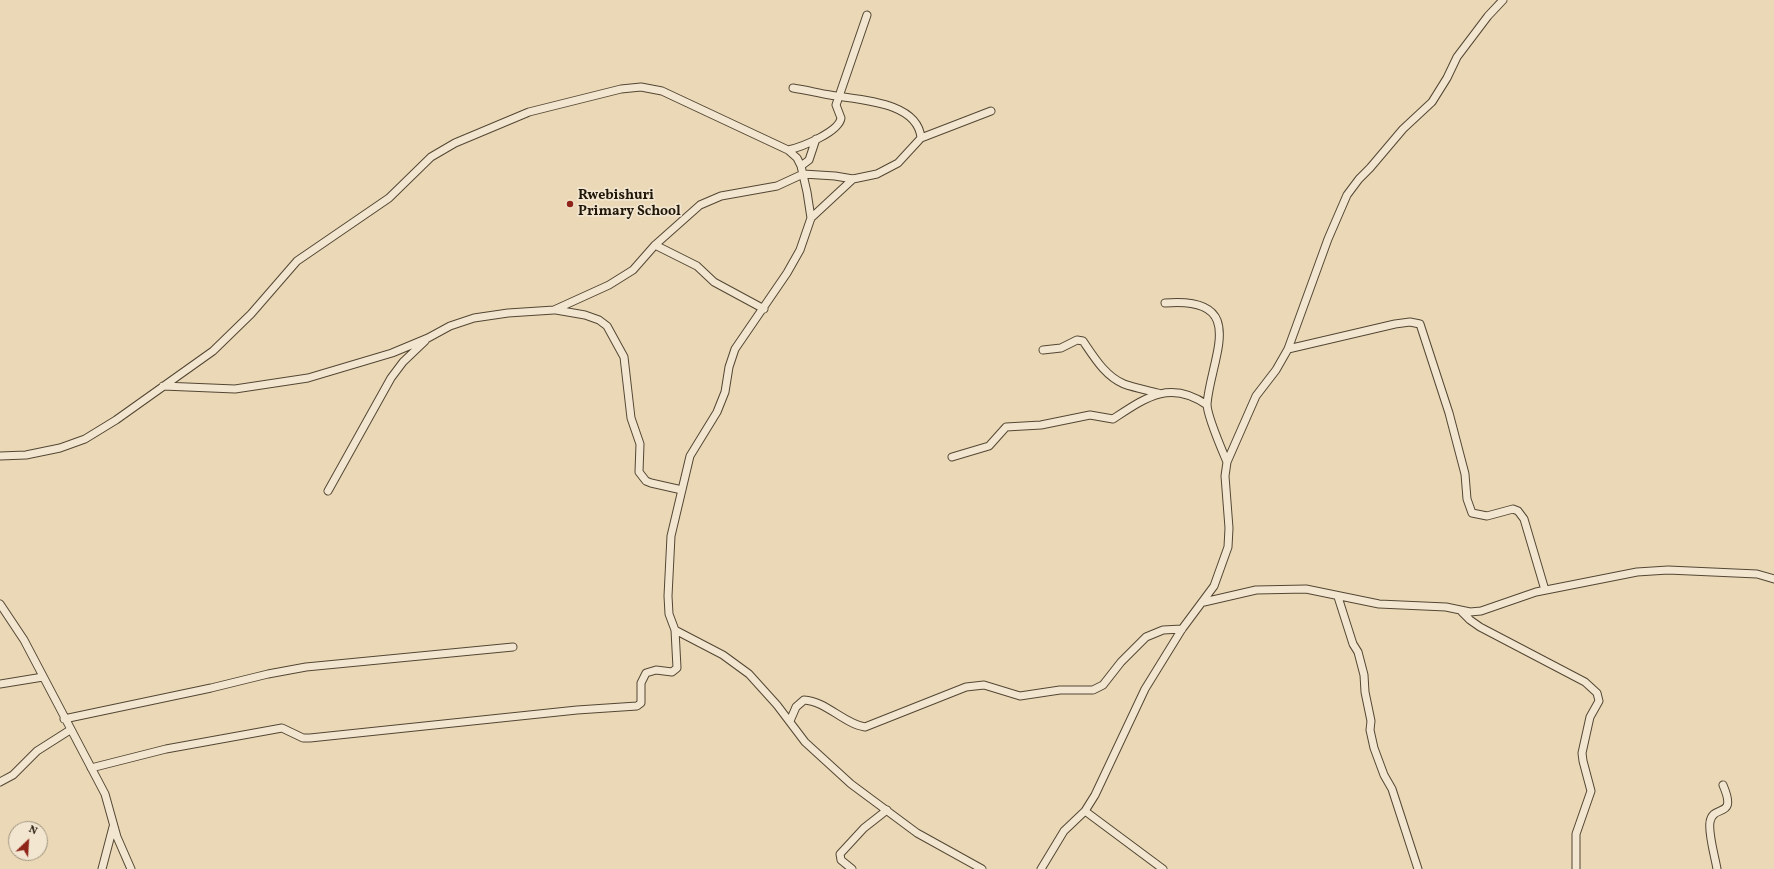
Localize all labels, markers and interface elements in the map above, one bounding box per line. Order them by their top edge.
place label: Rwebishuri Primary School [578,188,681,220]
marker: Rwebishuri Primary School [565,199,575,209]
north arrow [8,821,48,861]
text: N [26,822,40,839]

